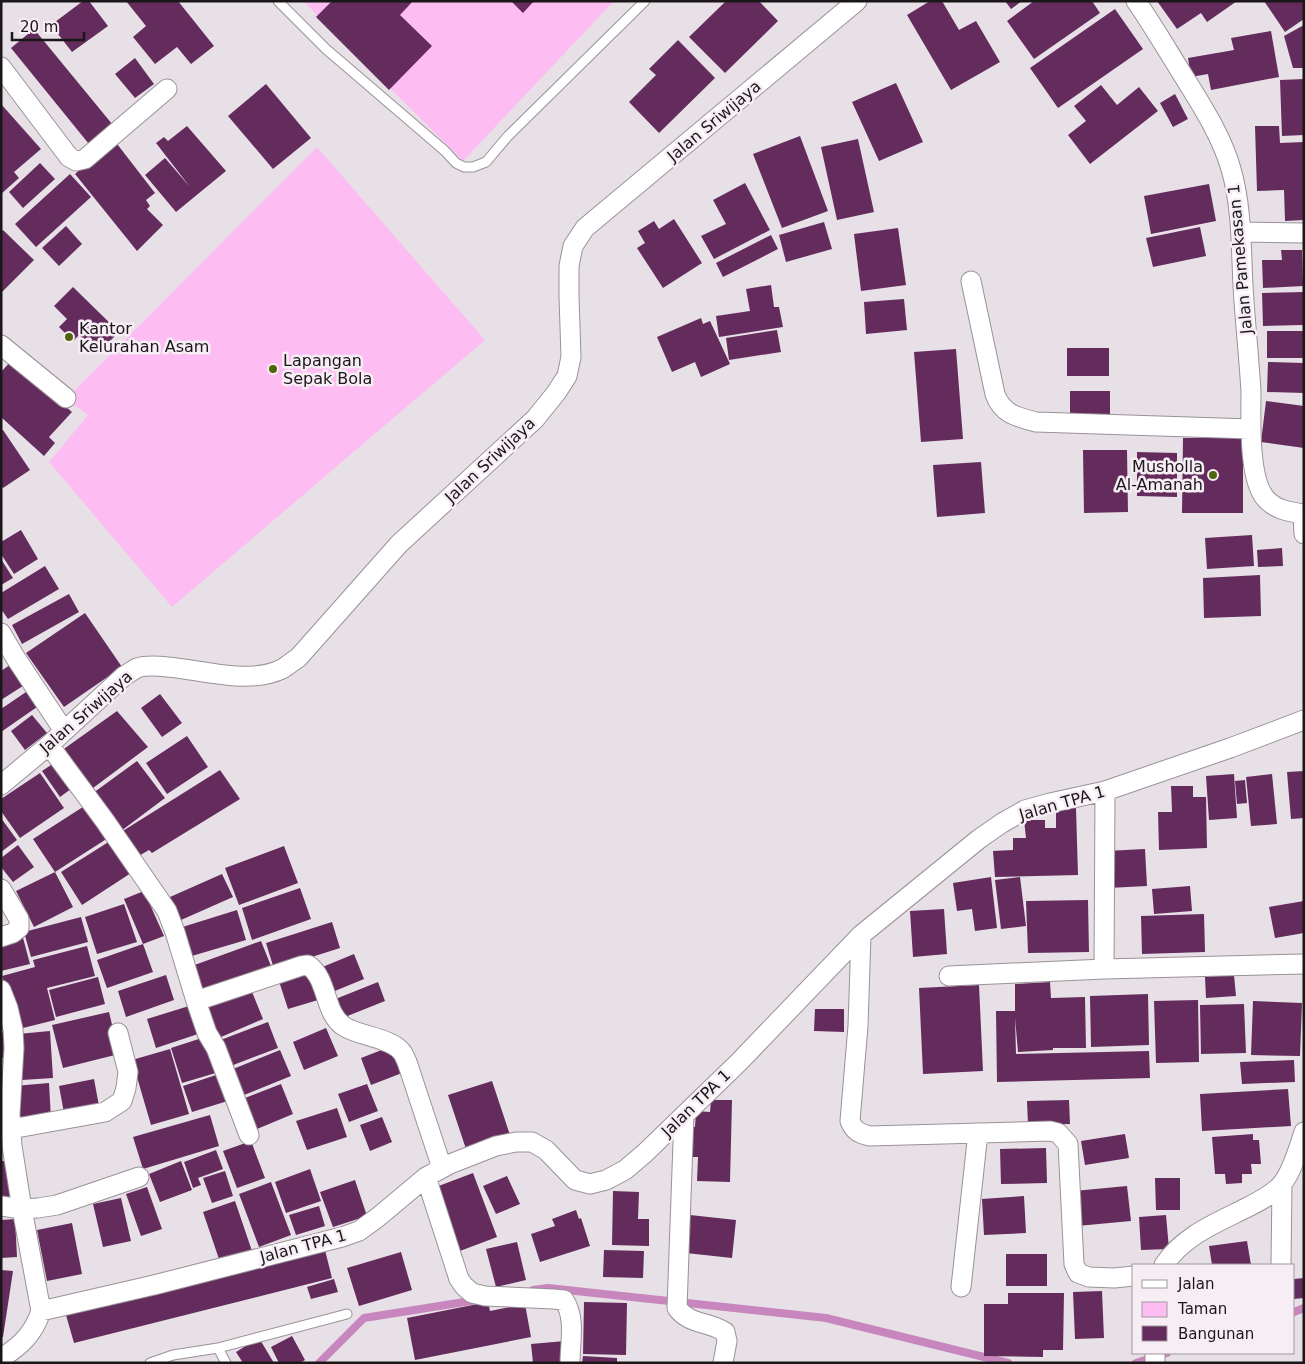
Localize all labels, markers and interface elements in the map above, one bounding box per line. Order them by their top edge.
scale bar [12,10,85,42]
text: 20 m [20,18,58,36]
street label: Jalan Sriwijaya [663,76,765,166]
street label: Jalan Pamekasan 1 [1224,183,1256,336]
place label: Kantor Kelurahan Asam [79,319,209,356]
marker: Kantor Kelurahan Asam [63,331,75,343]
place label: Lapangan Sepak Bola [283,351,372,388]
marker: Lapangan Sepak Bola [267,363,279,375]
street label: Jalan Sriwijaya [440,413,539,507]
place label: Musholla Al-Amanah [1116,457,1203,494]
marker: Musholla Al-Amanah [1207,469,1219,481]
street label: Jalan Sriwijaya [35,667,136,758]
street label: Jalan TPA 1 [1016,782,1107,825]
street label: Jalan TPA 1 [657,1065,734,1141]
street label: Jalan TPA 1 [257,1225,348,1267]
legend [1132,1264,1295,1354]
text: Jalan [1177,1275,1214,1293]
text: Taman [1177,1300,1227,1318]
text: Bangunan [1178,1325,1254,1343]

